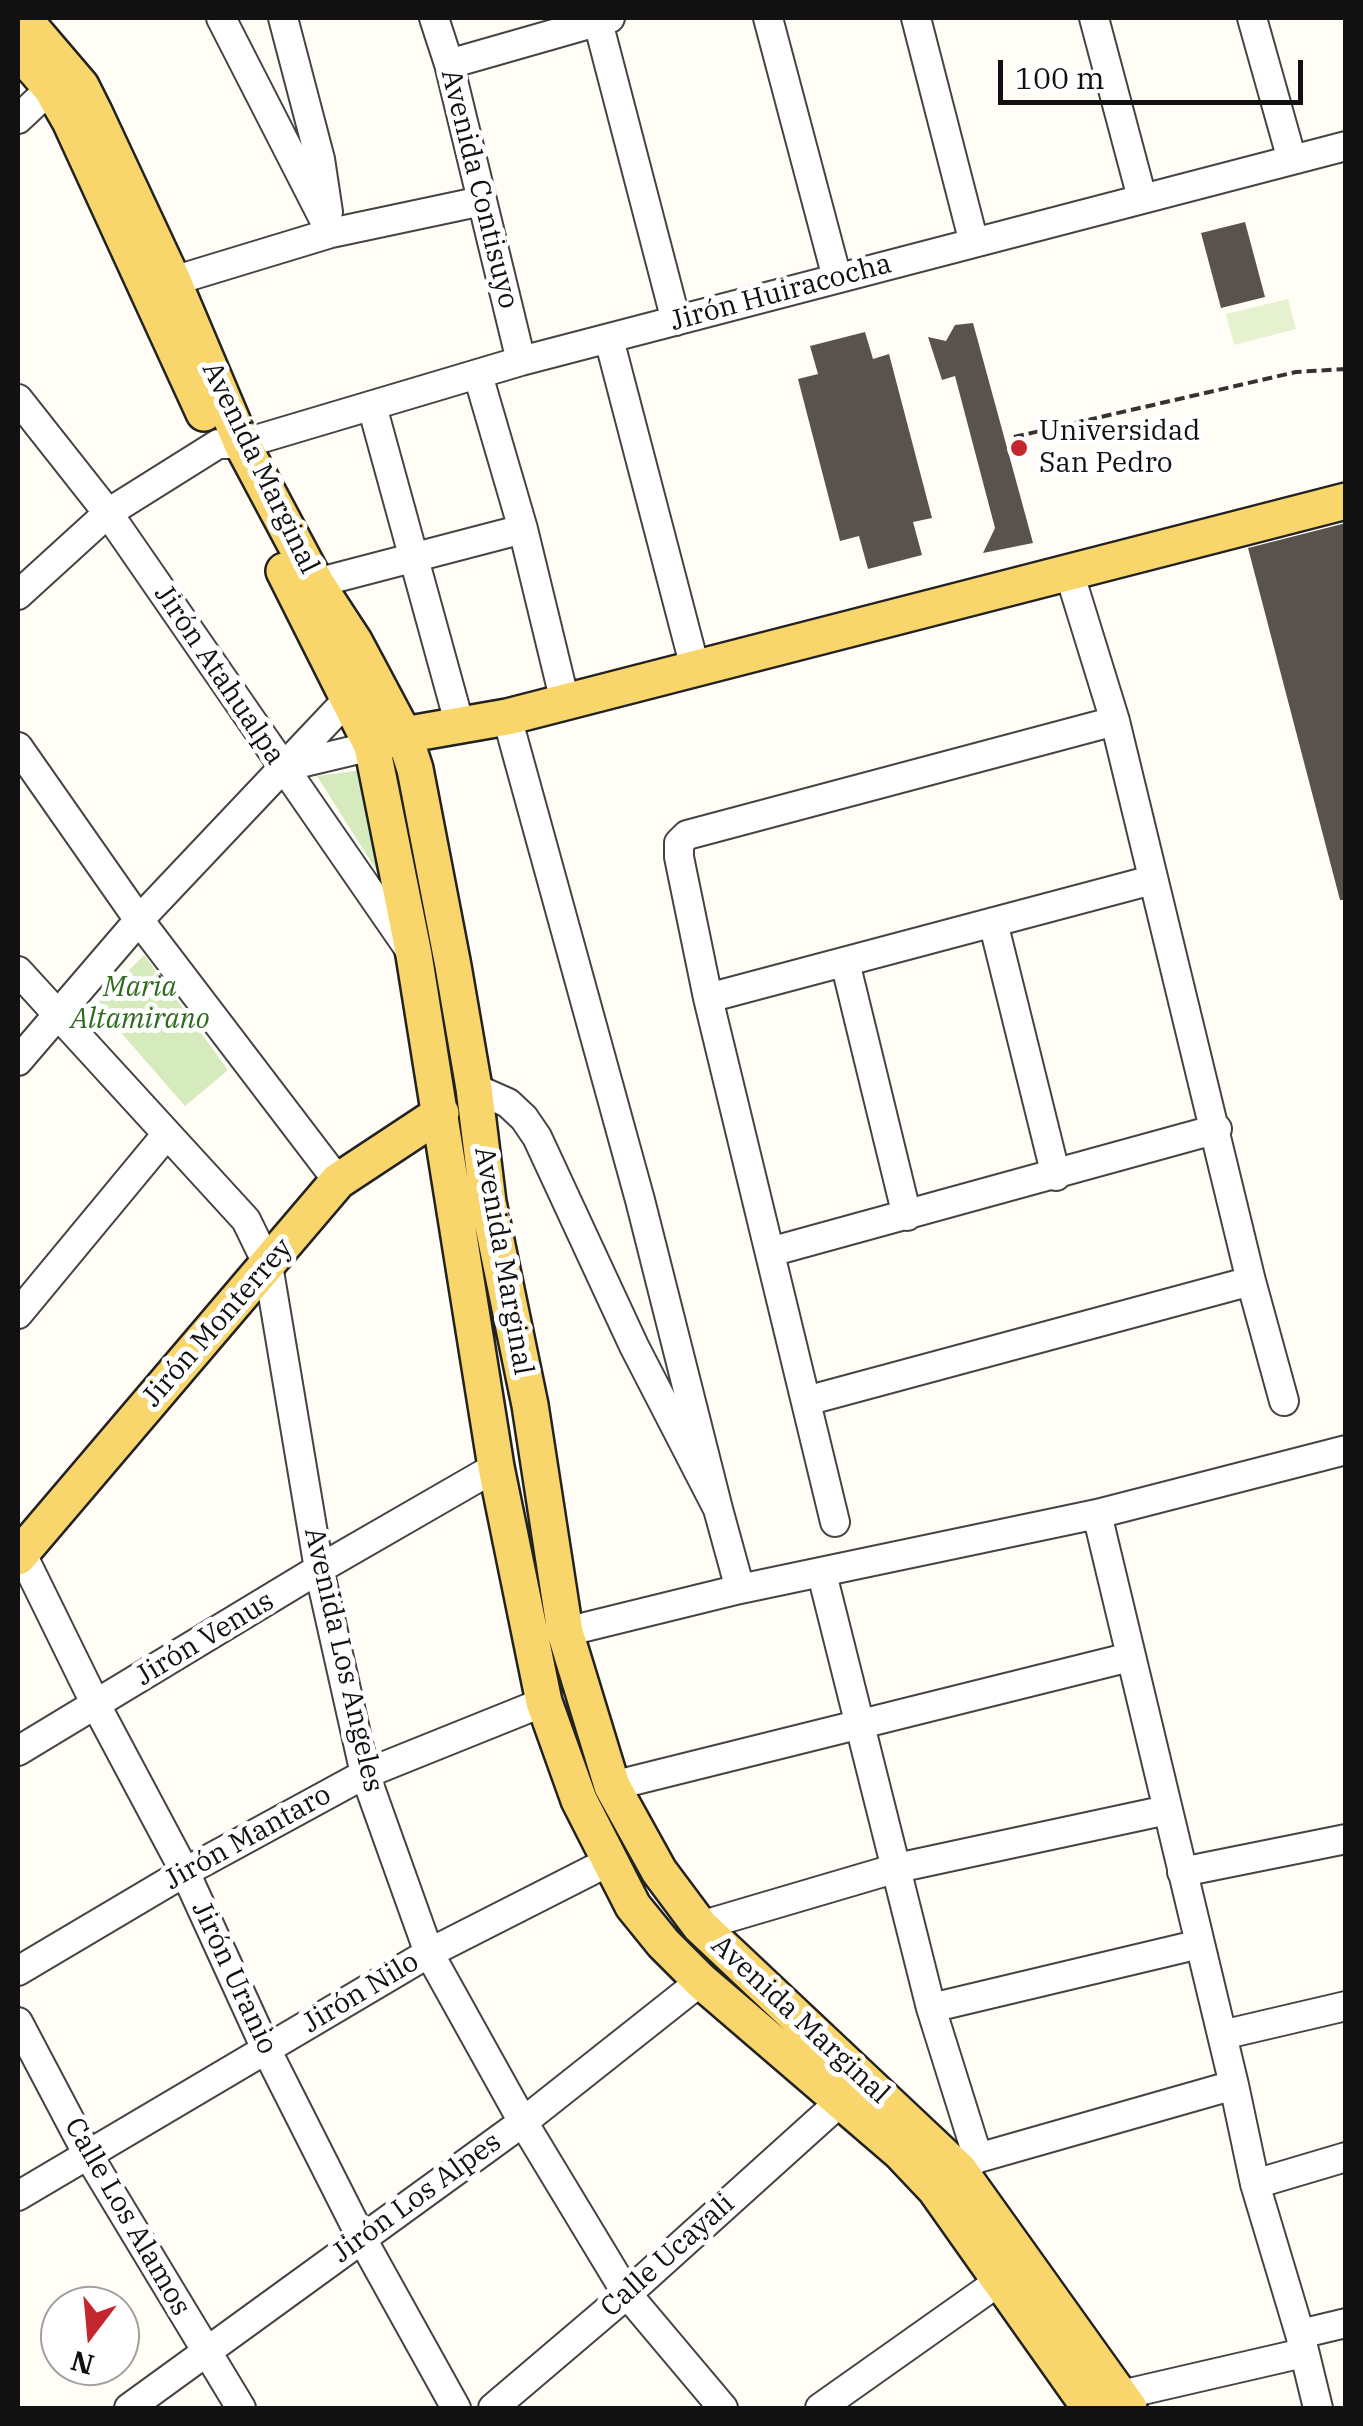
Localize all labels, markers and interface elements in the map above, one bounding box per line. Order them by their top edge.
scale bar [1003,40,1308,102]
text: 100 m [1015,58,1105,97]
street label: Avenida Contisuyo [433,66,525,312]
street label: Jirón Huiracocha [667,247,895,339]
street label: Avenida Marginal [194,357,326,579]
place label: Universidad San Pedro [1039,415,1200,481]
marker: Universidad San Pedro [1008,437,1030,459]
street label: Jirón Atahualpa [147,579,291,771]
park label: Maria Altamirano [70,971,210,1037]
street label: Avenida Marginal [466,1144,540,1378]
street label: Jirón Monterrey [136,1232,300,1414]
street label: Avenida Los Angeles [296,1524,390,1796]
street label: Jirón Venus [130,1585,280,1693]
street label: Jirón Mantaro [159,1778,337,1898]
street label: Jirón Uranio [184,1896,284,2060]
street label: Avenida Marginal [704,1929,896,2111]
street label: Jirón Nilo [297,1945,425,2041]
street label: Calle Los Alamos [57,2112,197,2322]
street label: Jirón Los Alpes [326,2126,508,2270]
street label: Calle Ucayali [594,2187,742,2325]
north arrow [40,2286,140,2386]
text: N [66,2343,98,2384]

